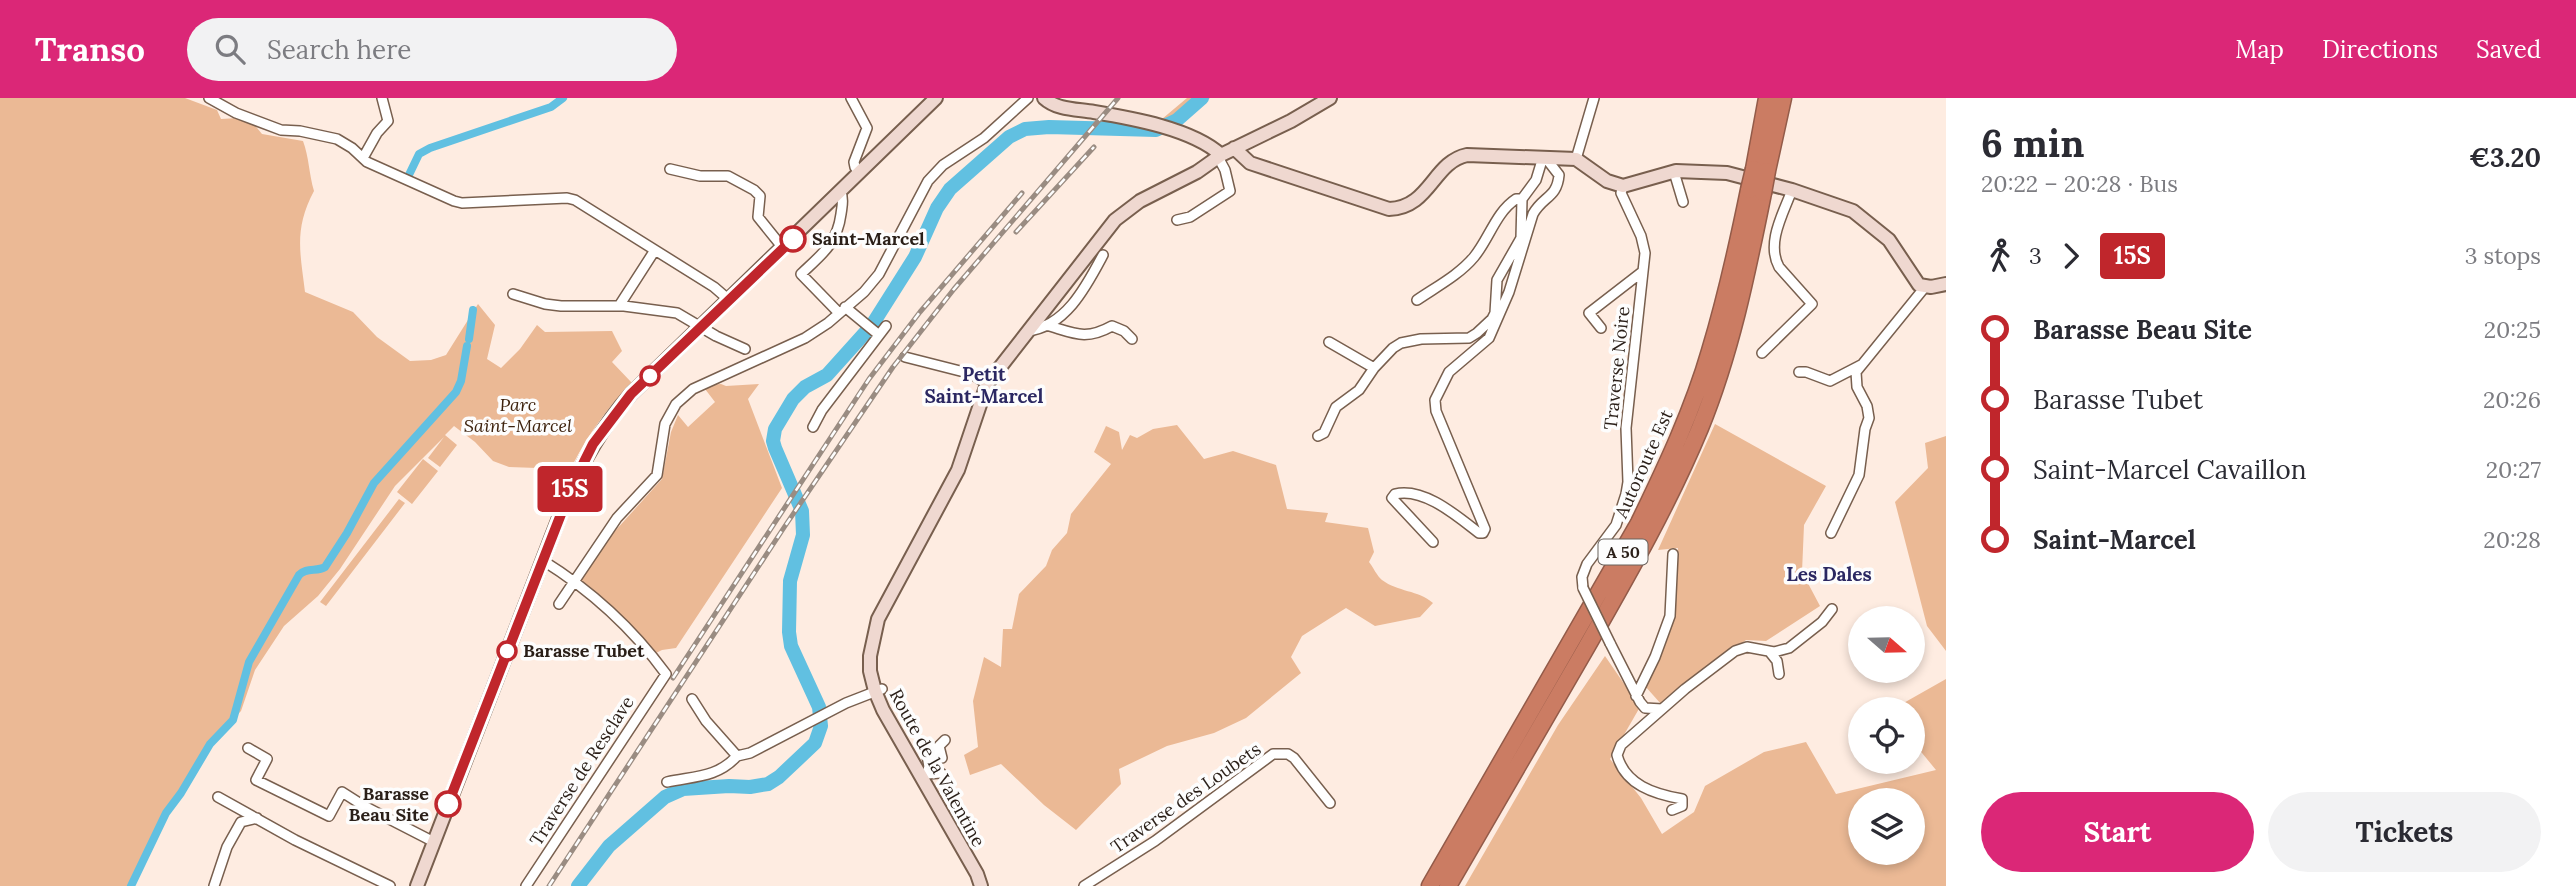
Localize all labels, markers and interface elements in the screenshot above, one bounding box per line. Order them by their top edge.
search box [187,18,677,81]
text: Transo [35,28,145,70]
icon: search [211,30,249,68]
text: Search here [267,33,411,66]
text: Map [2235,34,2284,65]
text: Directions [2322,34,2438,65]
text: Saved [2476,34,2541,65]
text: 6 min [1981,119,2084,167]
text: €3.20 [2469,141,2541,174]
text: 20:22 – 20:28 · Bus [1981,169,2178,198]
marker: Saint-Marcel [780,226,806,252]
place label: Saint-Marcel [812,227,925,250]
icon: walk [1981,237,2019,275]
icon: forward [2052,237,2090,275]
text: 15S [2114,240,2151,271]
text: 3 [2029,241,2042,270]
text: 3 stops [2465,241,2541,270]
street label: Traverse Noire [1599,305,1634,431]
text: Barasse Beau Site [2033,313,2252,346]
text: 20:25 [2484,315,2541,344]
district label: Petit Saint-Marcel [925,362,1044,408]
unlabelled marker [640,366,660,386]
text: Barasse Tubet [2033,383,2203,416]
text: 20:26 [2483,385,2541,414]
park label: Parc Saint-Marcel [464,393,572,437]
street label: Autoroute Est [1609,406,1678,523]
text: Saint-Marcel Cavaillon [2033,453,2306,486]
text: 20:27 [2486,455,2541,484]
line badge: 15S [530,466,610,512]
text: 15S [551,473,589,504]
text: Saint-Marcel [2033,523,2196,556]
text: 20:28 [2483,525,2541,554]
road number: A 50 [1598,540,1648,565]
district label: Les Dales [1786,562,1872,586]
north arrow [1848,606,1925,682]
map controls [1848,606,1925,865]
place label: Barasse Tubet [523,639,645,662]
marker: Barasse Tubet [497,641,517,661]
street label: Route de la Valentine [885,685,990,851]
street label: Traverse de Resclave [525,691,639,850]
button: locate [1848,697,1925,774]
street label: Traverse des Loubets [1106,737,1265,858]
place label: Barasse Beau Site [349,782,429,826]
button: layers [1848,788,1925,865]
marker: Barasse Beau Site [435,791,461,817]
button: Start [1981,792,2254,872]
button: Tickets [2268,792,2541,872]

